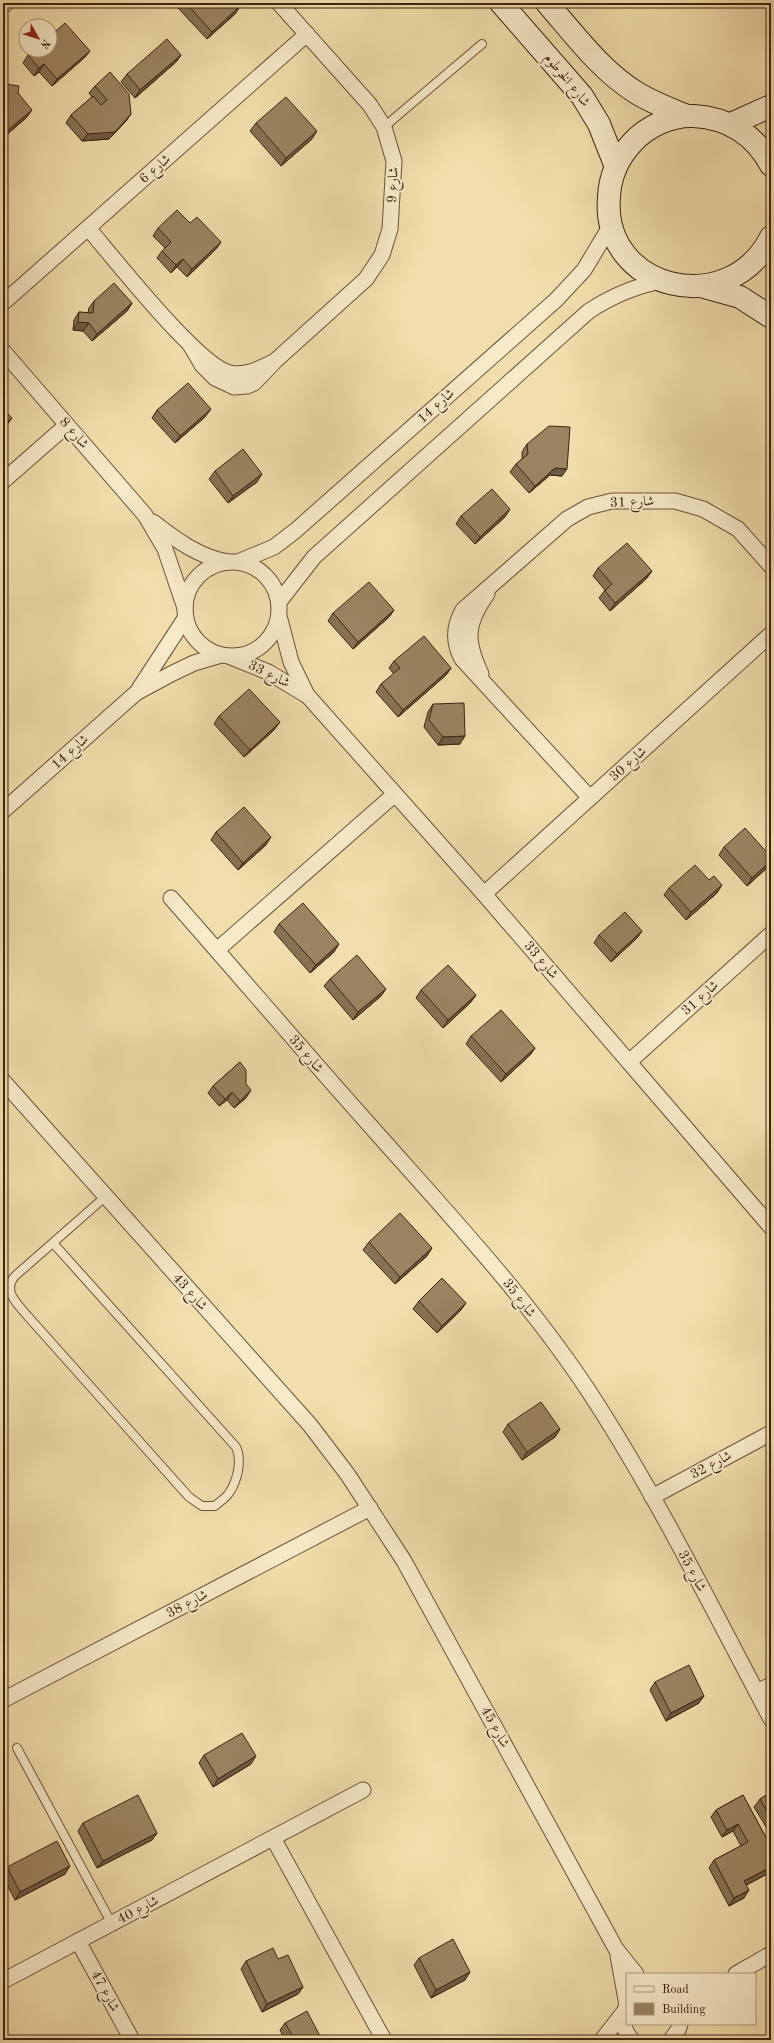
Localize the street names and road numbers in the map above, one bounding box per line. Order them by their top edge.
street label: شارع الخرطوم [538,51,593,112]
street label: شارع 6 [137,152,176,189]
street label: شارع 9 [385,166,405,204]
street label: شارع 14 [415,386,460,429]
street label: شارع 8 [54,415,91,454]
street label: شارع 31 [610,494,655,514]
street label: شارع 33 [244,658,292,694]
street label: شارع 14 [49,732,94,775]
street label: شارع 30 [607,744,652,787]
street label: شارع 33 [518,939,561,984]
street label: شارع 31 [679,978,724,1021]
street label: شارع 35 [283,1033,326,1078]
street label: شارع 43 [167,1271,210,1316]
street label: شارع 35 [497,1276,538,1322]
street label: شارع 32 [688,1448,736,1485]
street label: شارع 35 [672,1548,709,1596]
street label: شارع 38 [164,1587,212,1624]
street label: شارع 45 [475,1704,512,1752]
street label: شارع 40 [115,1893,163,1930]
street label: شارع 47 [85,1968,122,2016]

